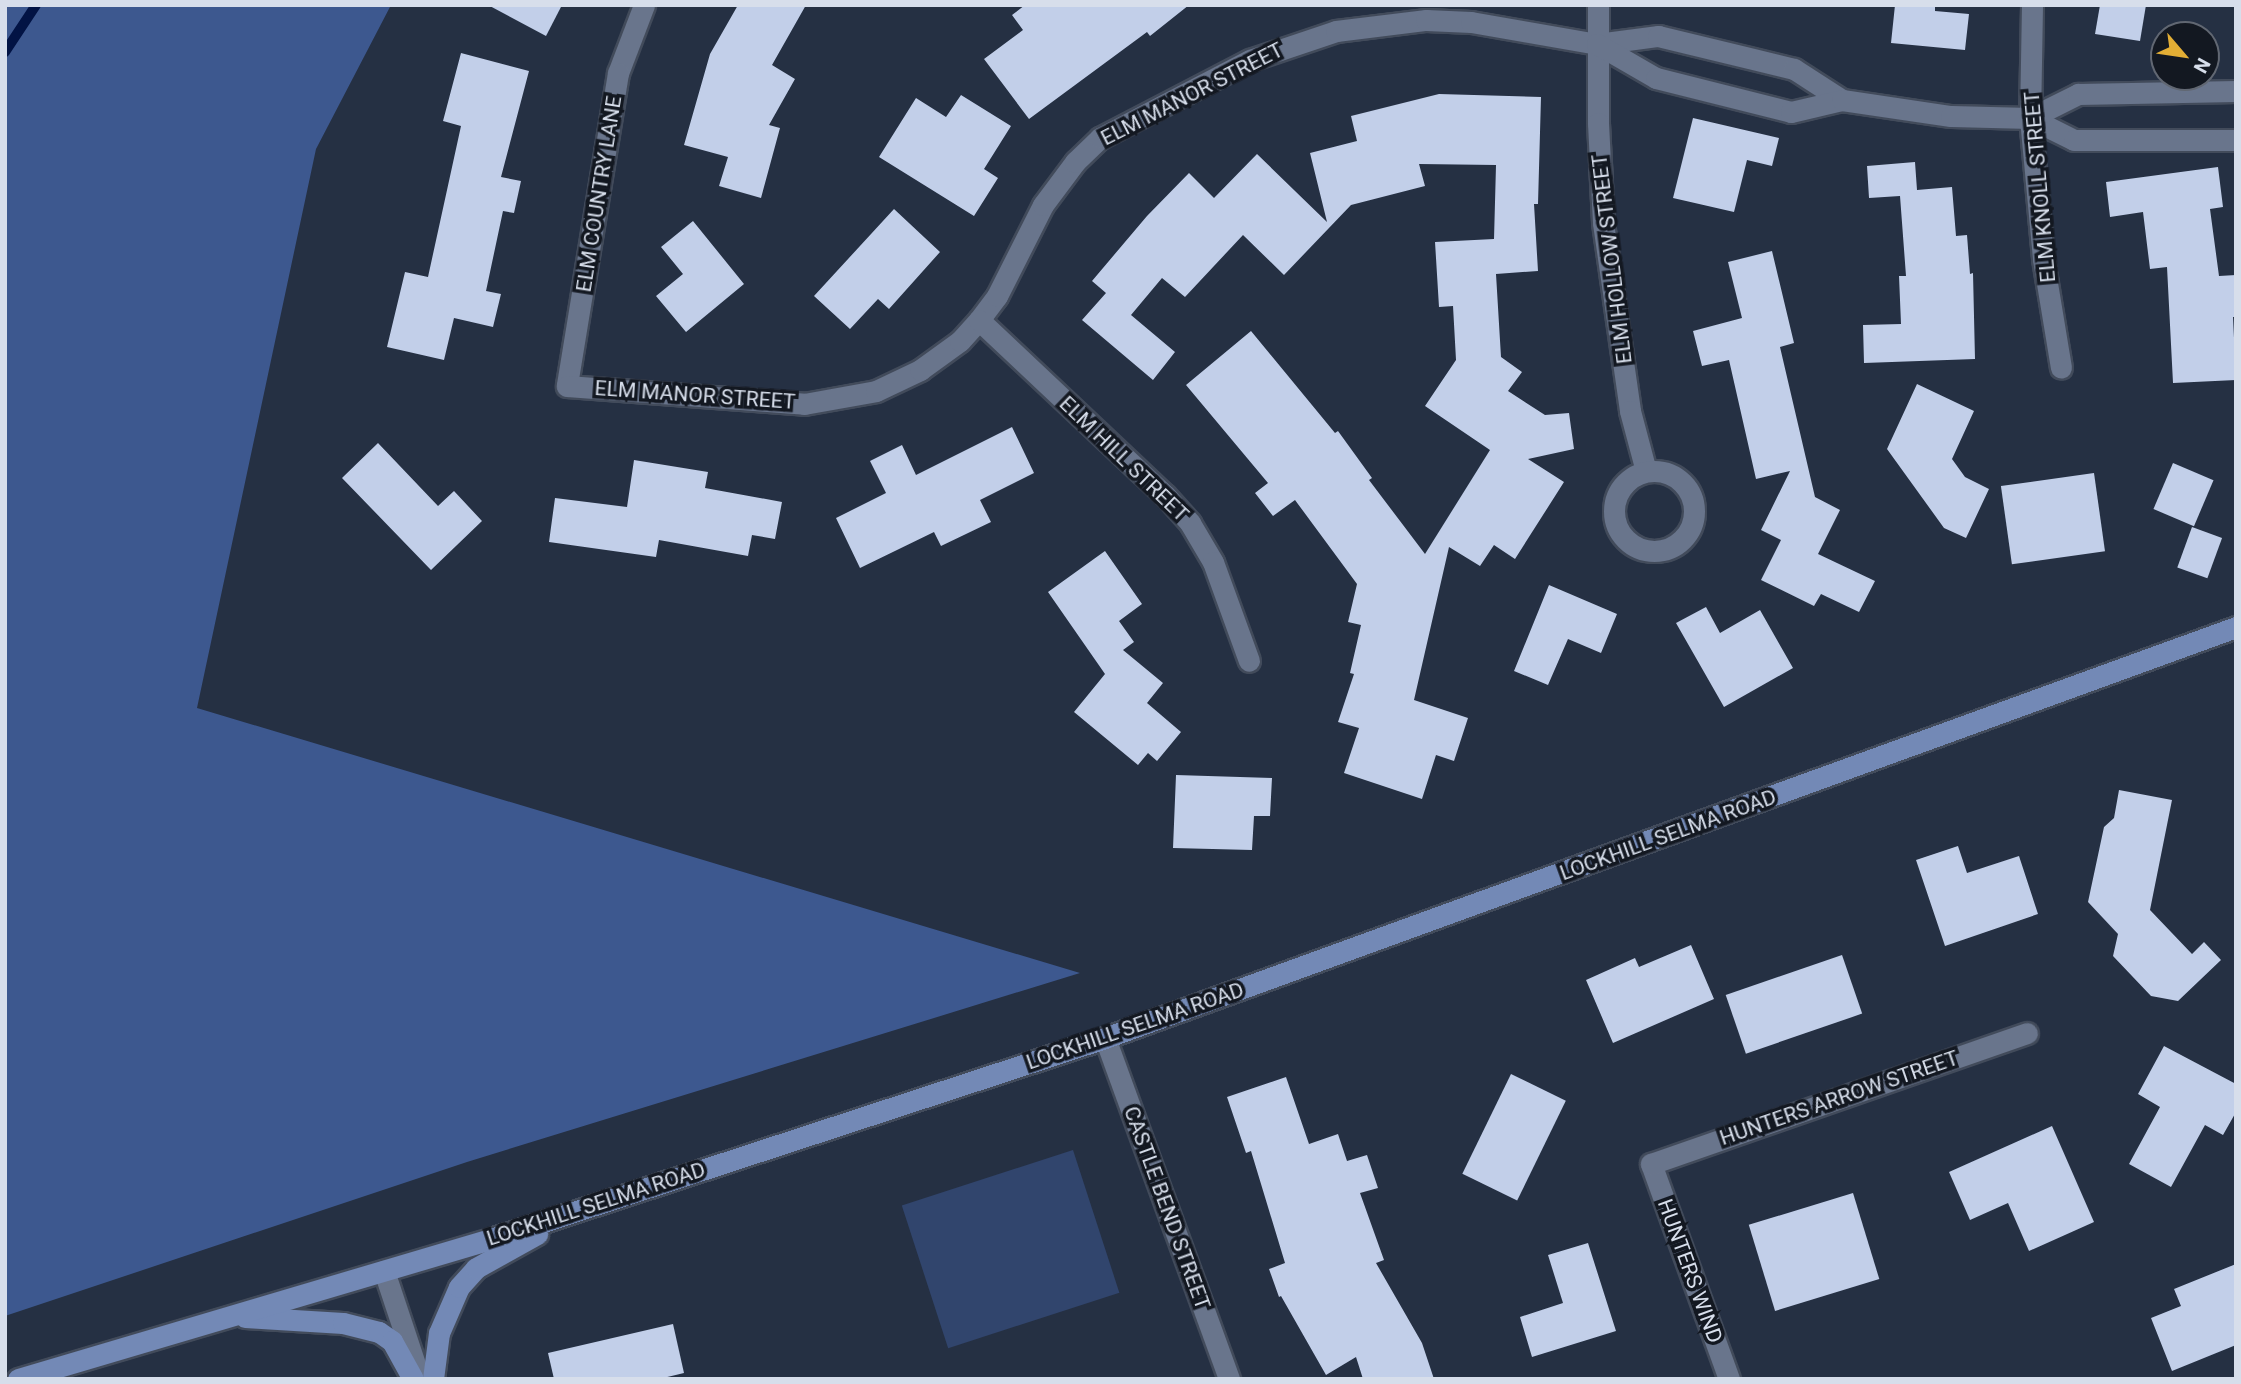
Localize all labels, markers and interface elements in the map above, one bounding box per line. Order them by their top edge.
north arrow [2150,21,2220,91]
street label: ELM MANOR STREET [1097,37,1287,151]
text: N [2189,54,2215,77]
street label: ELM KNOLL STREET [2019,90,2061,284]
street label: ELM COUNTRY LANE [571,94,627,294]
street label: ELM HOLLOW STREET [1587,153,1637,365]
street label: ELM MANOR STREET [594,375,796,415]
street label: ELM HILL STREET [1054,391,1194,527]
street label: LOCKHILL SELMA ROAD [1556,784,1780,886]
street label: LOCKHILL SELMA ROAD [1023,977,1247,1075]
street label: HUNTERS ARROW STREET [1716,1045,1962,1151]
street label: CASTLE BEND STREET [1119,1103,1215,1313]
street label: LOCKHILL SELMA ROAD [484,1157,708,1251]
street label: HUNTERS WIND [1652,1196,1728,1346]

